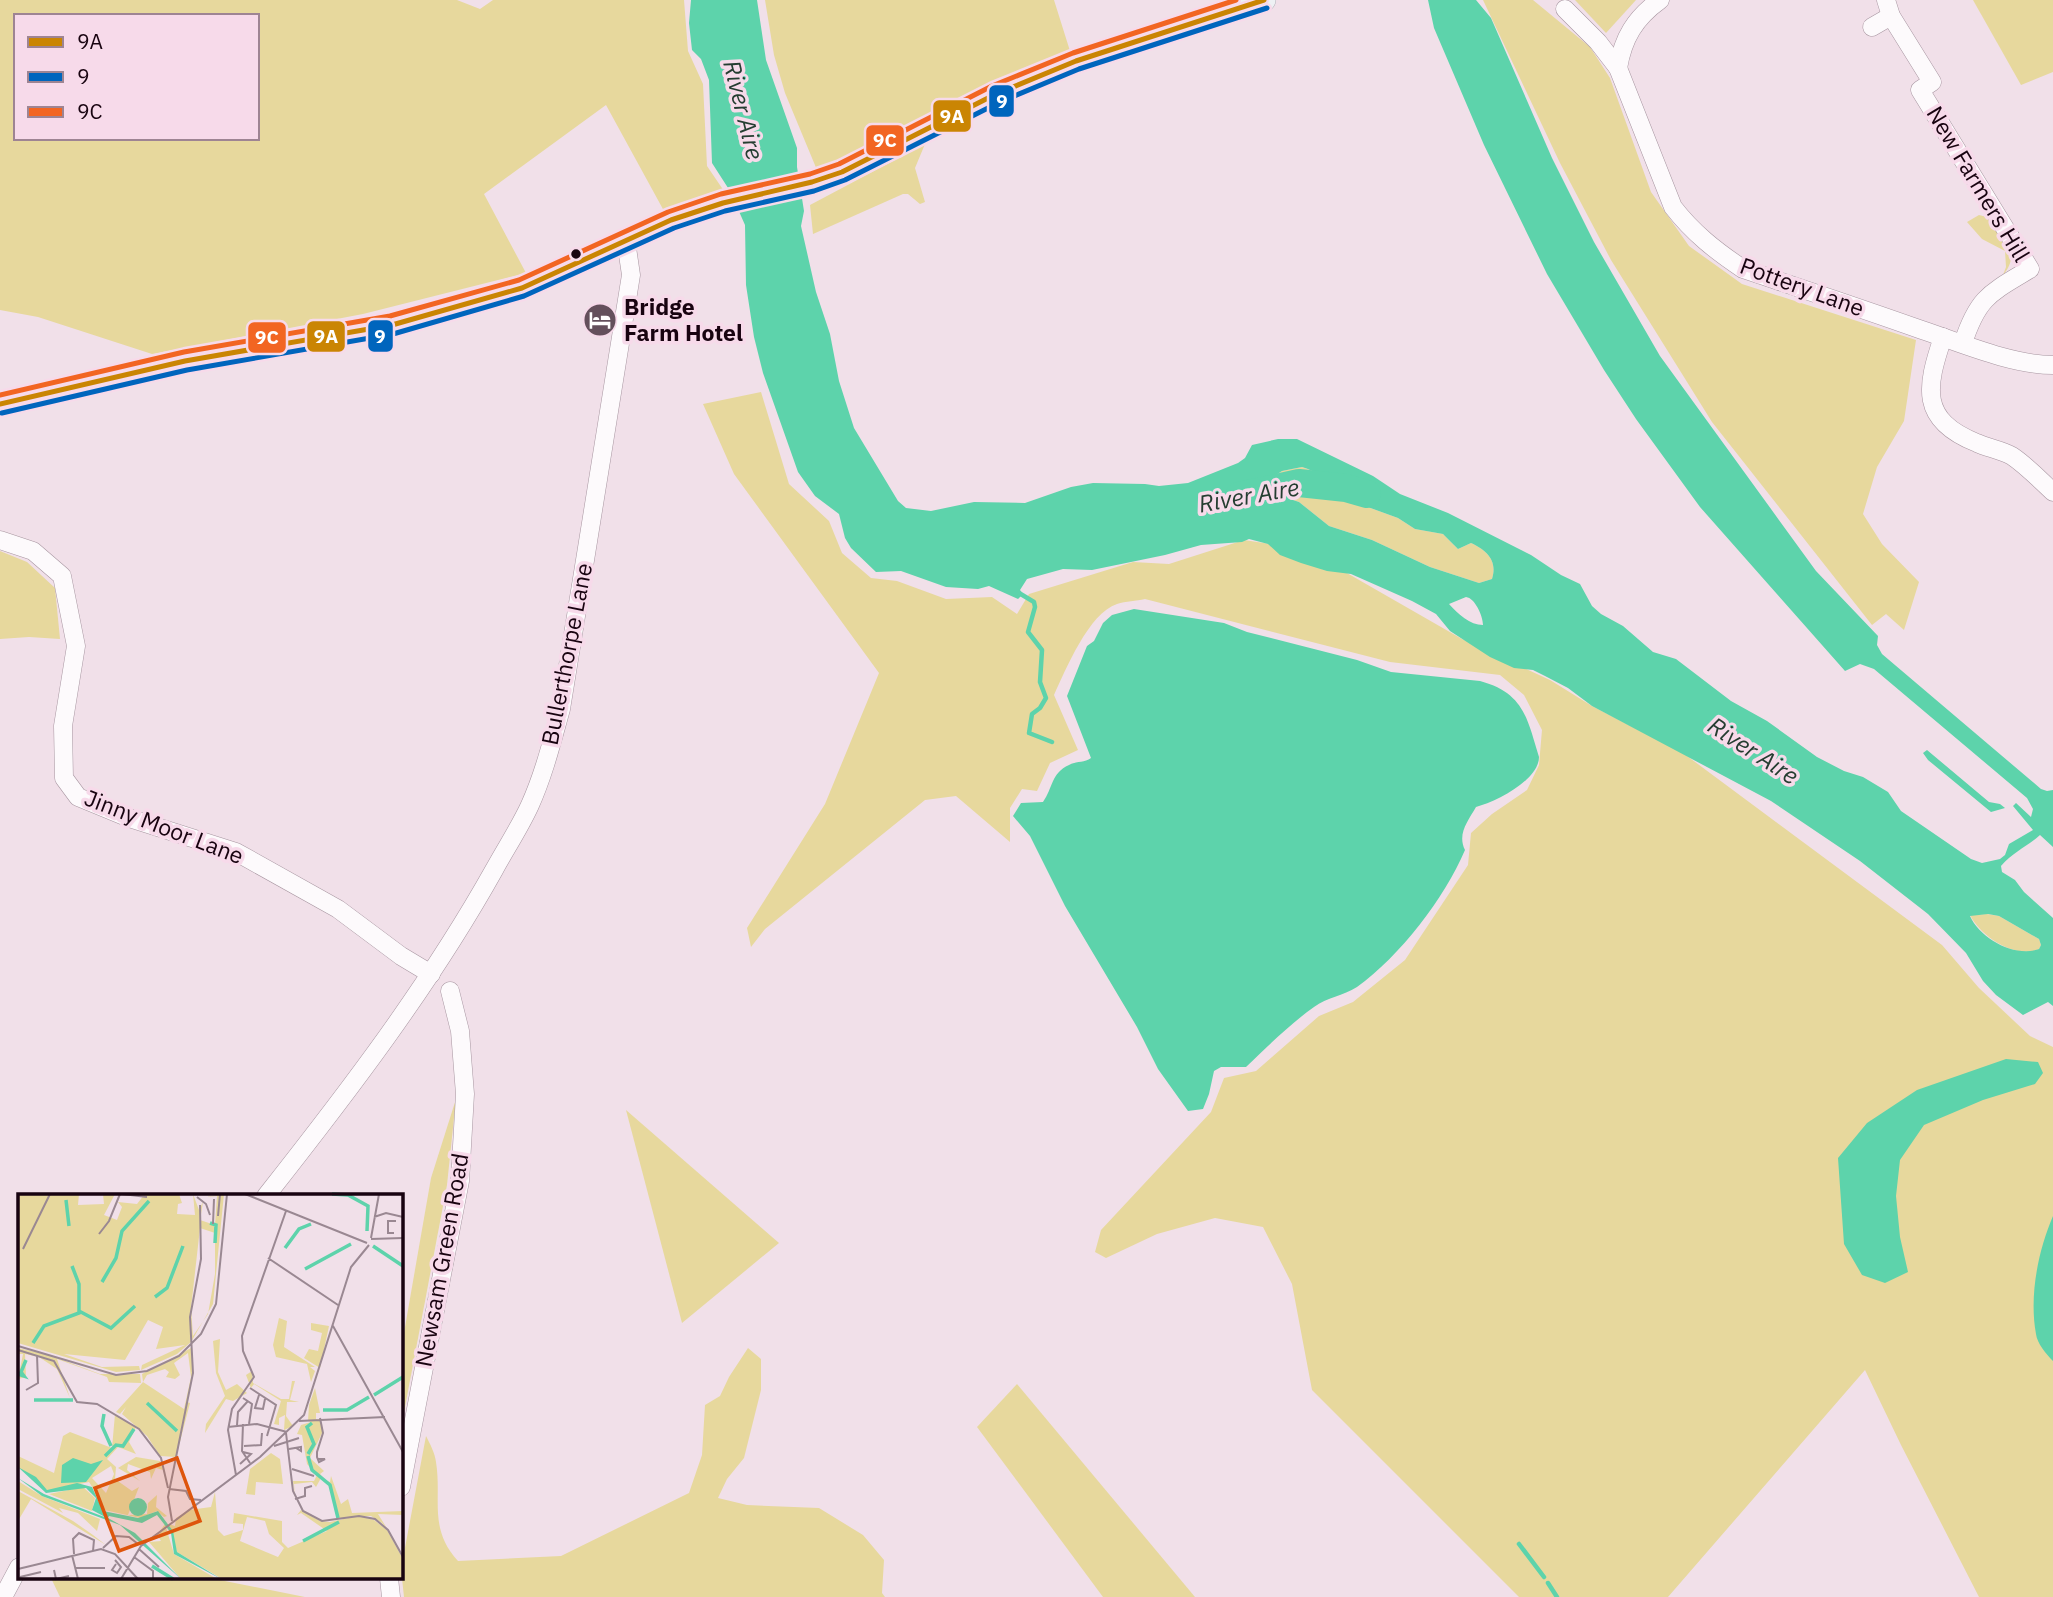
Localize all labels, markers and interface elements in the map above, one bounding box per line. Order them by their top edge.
legend [14,14,259,140]
text: 9A [77,27,103,55]
water label: River Aire [716,57,772,163]
text: 9 [77,62,90,90]
line badge: 9 [988,84,1015,118]
text: 9 [996,89,1008,113]
text: 9C [77,97,103,125]
line badge: 9A [932,99,972,133]
street label: New Farmers Hill [1920,100,2037,267]
text: 9A [940,104,964,128]
line badge: 9C [865,124,905,157]
text: 9C [873,128,897,152]
unlabelled marker [569,247,583,261]
street label: Pottery Lane [1736,250,1869,322]
place label: Bridge Farm Hotel [624,291,743,347]
hotel icon: Bridge Farm Hotel [581,301,619,339]
line badge: 9 [367,319,394,353]
line badge: 9A [306,320,346,353]
line badge: 9C [247,321,287,354]
text: 9A [314,324,338,348]
text: 9 [374,324,386,348]
text: 9C [255,325,279,349]
water label: River Aire [1196,470,1302,520]
street label: Bullerthorpe Lane [534,560,598,747]
water label: River Aire [1702,709,1805,791]
street label: Jinny Moor Lane [81,782,248,870]
street label: Newsam Green Road [407,1151,475,1369]
inset map [18,1194,402,1580]

